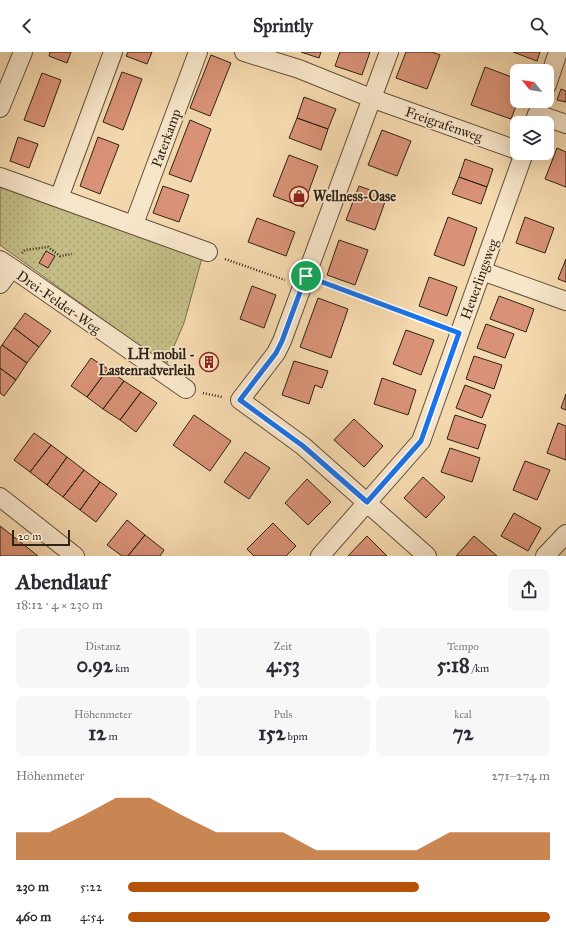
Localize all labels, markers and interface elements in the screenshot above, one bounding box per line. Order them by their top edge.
icon: back [16,15,38,37]
text: Sprintly [253,15,313,37]
icon: search [528,15,550,37]
north arrow [510,64,554,108]
map controls [510,64,554,160]
street label: Freigrafenweg [403,103,485,146]
street label: Paterkamp [148,107,185,170]
button: layers [510,116,554,160]
shop icon: Wellness-Oase [288,185,310,207]
place label: Wellness-Oase [313,188,396,205]
street label: Heuerlingsweg [457,236,502,322]
pin [289,259,323,293]
icon: arrive [295,265,317,287]
street label: Drei-Felder-Weg [13,267,105,338]
place label: LH mobil - Lastenradverleih [98,346,195,379]
building icon: LH mobil - Lastenradverleih [198,351,220,373]
scale bar [12,528,70,547]
text: 20 m [18,530,41,543]
text: Abendlauf [16,568,108,595]
button: share [508,569,550,611]
text: 18:12 · 4 × 230 m [16,597,103,613]
text: Distanz [85,640,121,653]
text: Zeit [274,640,292,653]
text: Tempo [447,640,479,653]
text: 0.92 [76,653,113,677]
text: 4:53 [266,653,300,677]
text: 5:18 [437,653,470,677]
text: km [113,662,130,675]
text: /km [470,662,489,675]
text: Höhenmeter [74,708,132,721]
text: Puls [273,708,293,721]
text: kcal [454,708,472,721]
text: 12 [88,721,106,745]
text: 152 [258,721,285,745]
text: 72 [453,721,473,745]
text: m [106,730,118,743]
text: bpm [285,730,308,743]
text: Höhenmeter [16,768,85,784]
text: 271–274 m [491,768,550,784]
text: 230 m [16,879,49,895]
text: 5:22 [80,879,102,895]
text: 460 m [16,909,51,925]
text: 4:54 [80,909,103,925]

